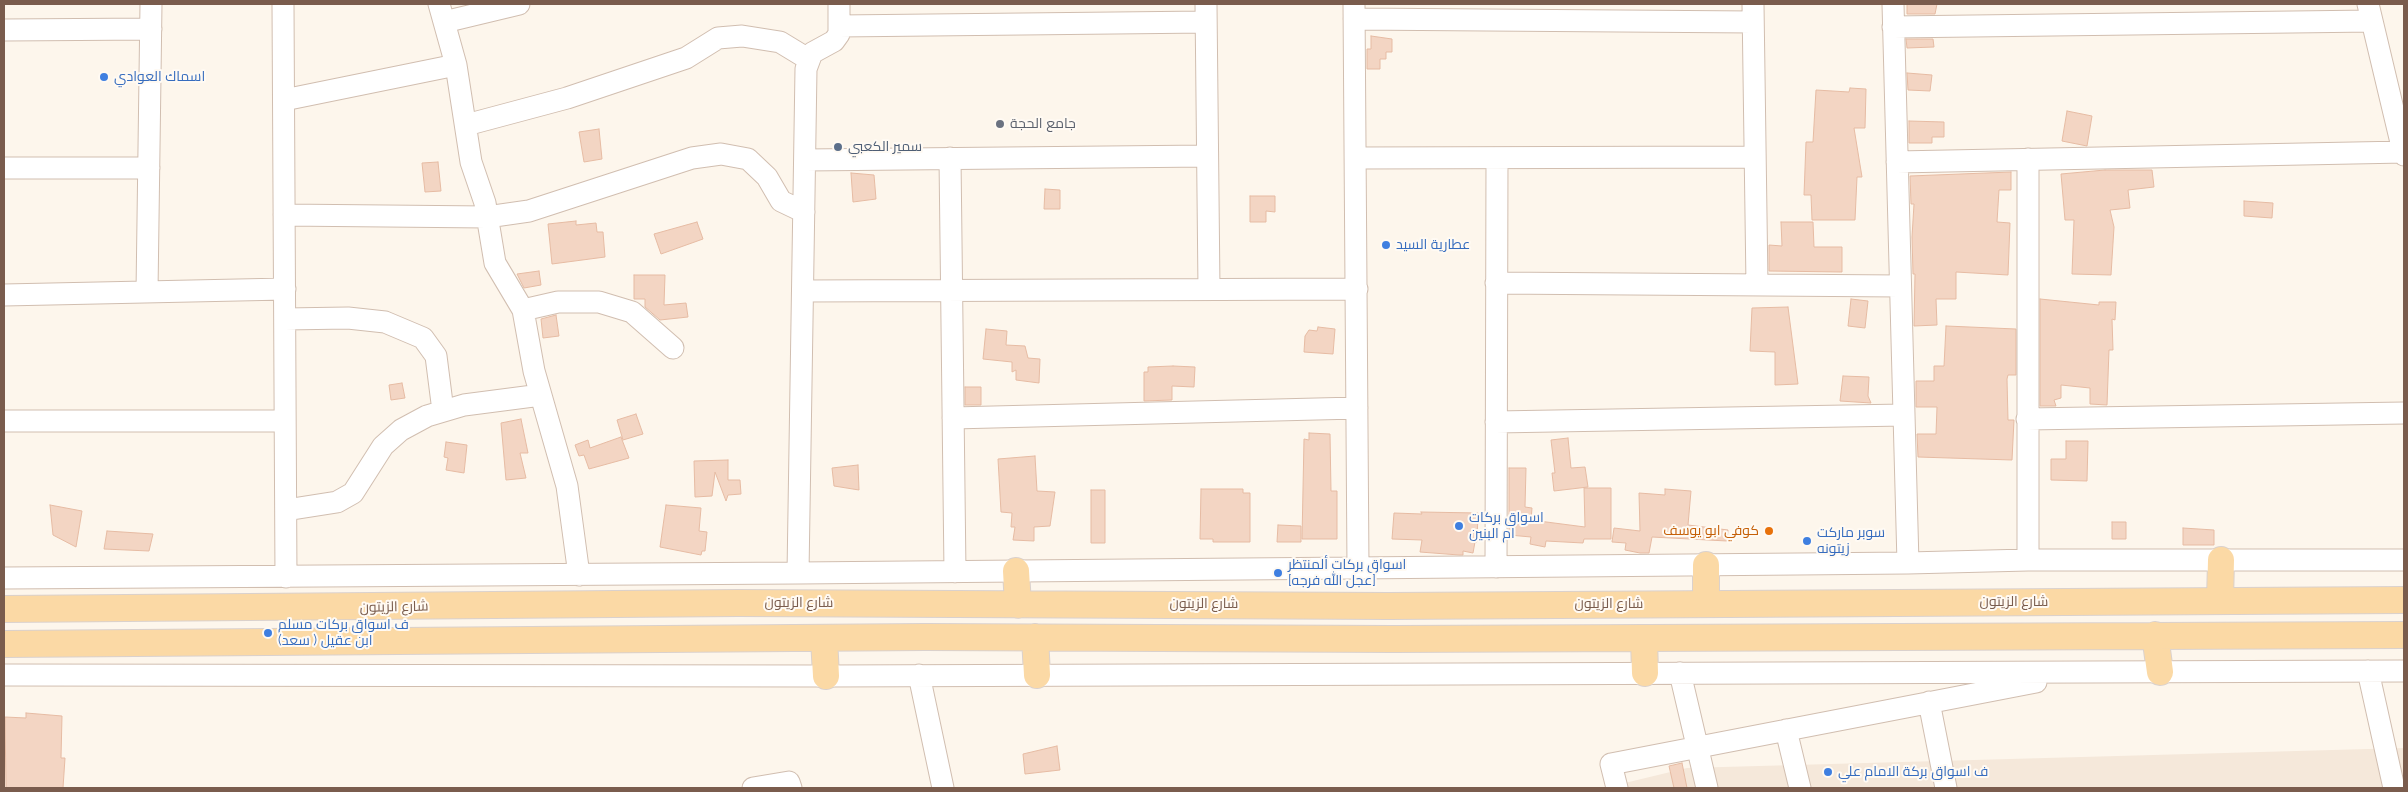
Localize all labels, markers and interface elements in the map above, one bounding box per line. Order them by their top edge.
place label: اسماك العوادي [114,69,205,85]
marker: اسماك العوادي [98,71,110,83]
place label: جامع الحجة [1010,116,1076,132]
marker: جامع الحجة [994,118,1006,130]
place label: سمير الكعبي [848,139,922,155]
marker: سمير الكعبي [832,141,844,153]
place label: عطارية السيد [1396,237,1470,253]
marker: عطارية السيد [1380,239,1392,251]
place label: اسواق بركات ام البنين [1469,510,1544,542]
marker: اسواق بركات ام البنين [1453,520,1465,532]
place label: كوفي ابو يوسف [1663,523,1759,539]
marker: كوفي ابو يوسف [1763,525,1775,537]
place label: سوبر ماركت زيتونه [1817,525,1885,558]
marker: سوبر ماركت زيتونه [1801,535,1813,547]
place label: اسواق بركات ألمنتظر [عجل الله فرجه] [1288,557,1406,590]
marker: اسواق بركات ألمنتظر [عجل الله فرجه] [1272,567,1284,579]
street label: شارع الزيتون [1980,594,2048,610]
street label: شارع الزيتون [765,595,833,611]
street label: شارع الزيتون [1170,596,1238,612]
street label: شارع الزيتون [1575,596,1643,612]
street label: شارع الزيتون [359,598,429,616]
place label: ف اسواق بركات مسلم ابن عقيل ( سعد) [278,617,409,650]
marker: ف اسواق بركات مسلم ابن عقيل ( سعد) [262,627,274,639]
place label: ف اسواق بركة الامام علي [1838,764,1988,780]
marker: ف اسواق بركة الامام علي [1822,766,1834,778]

